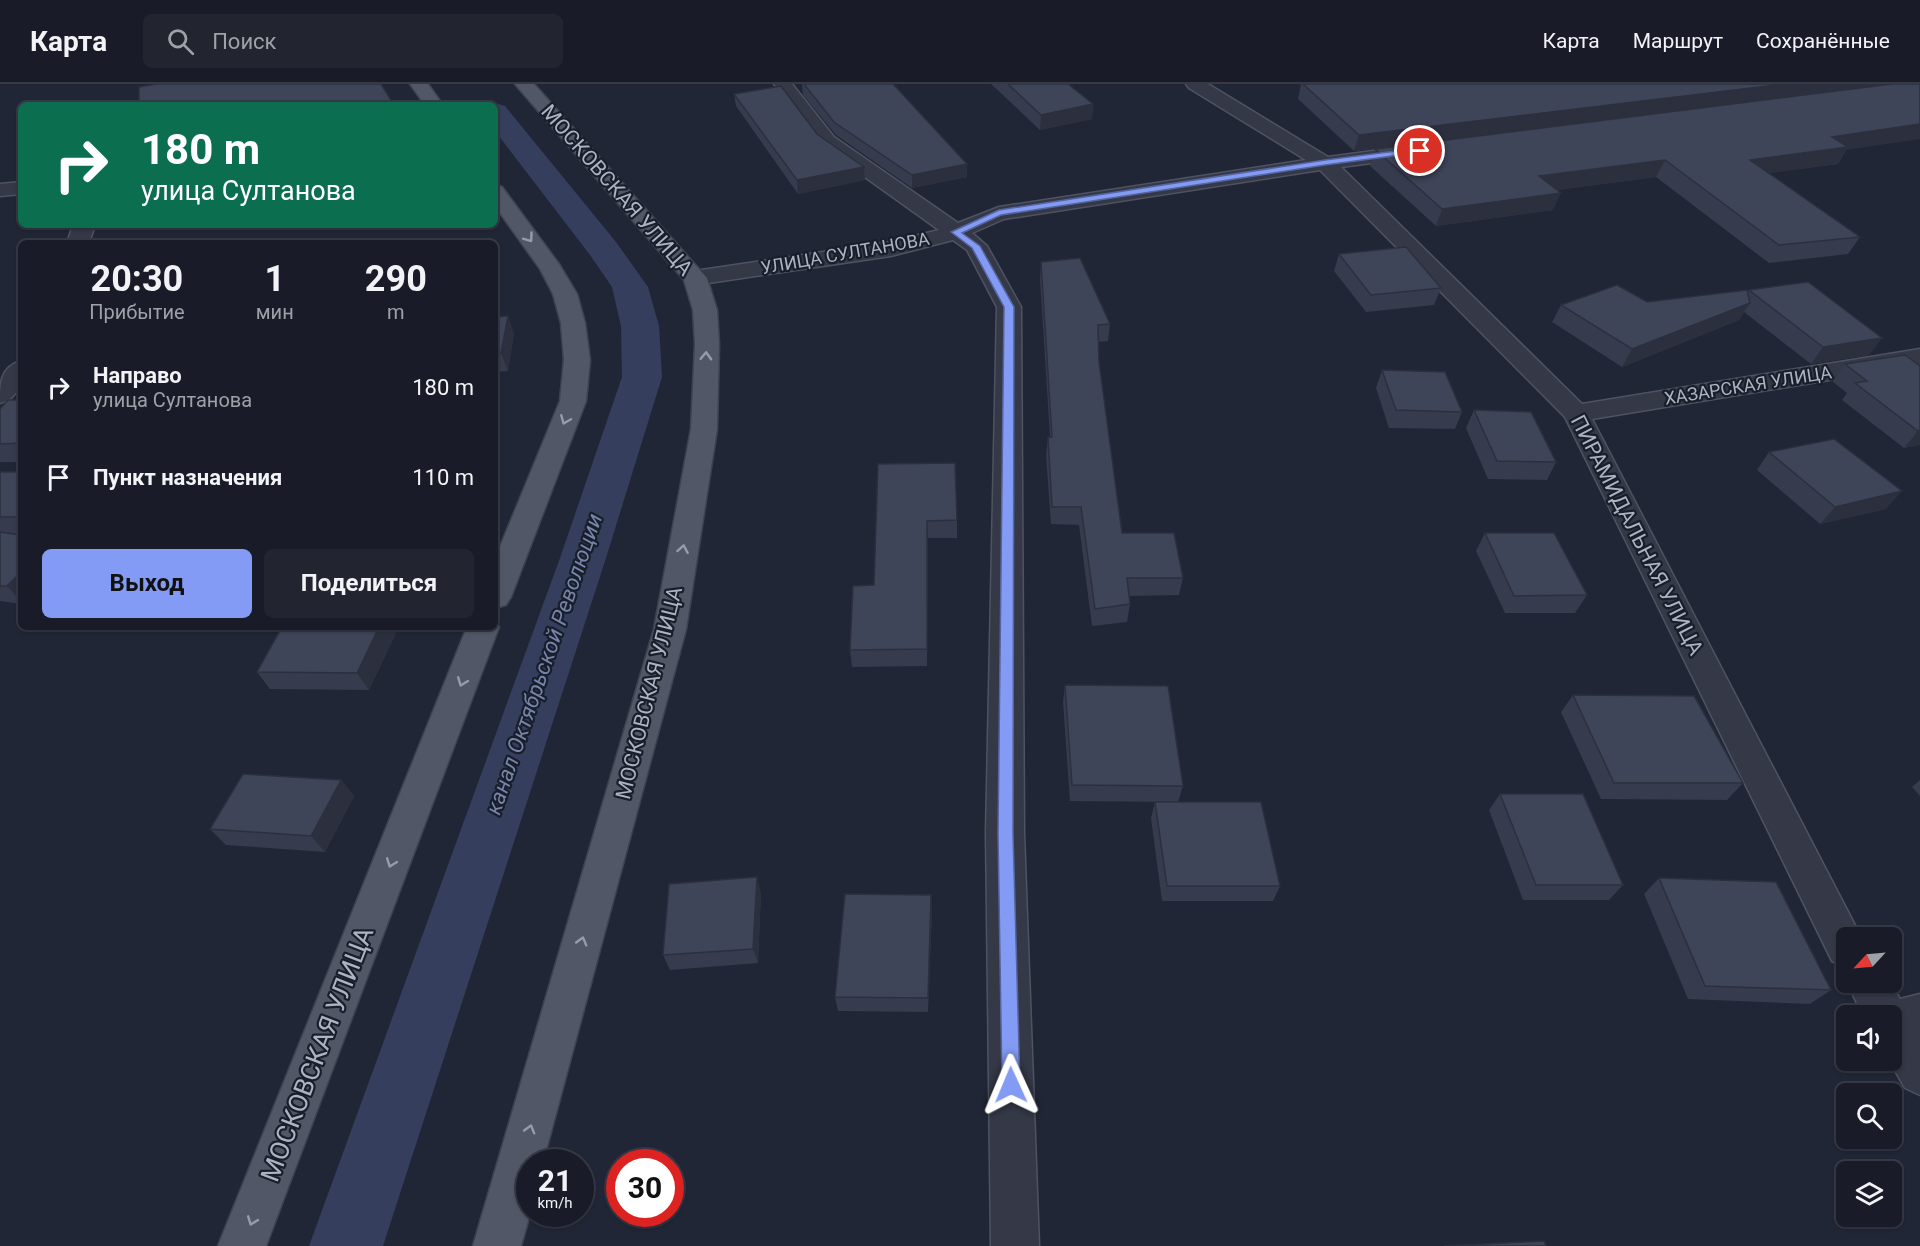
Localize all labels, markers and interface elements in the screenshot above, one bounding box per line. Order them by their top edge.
search box [143,14,563,68]
text: Карта [30,25,107,58]
icon: search [164,25,197,58]
text: Поиск [212,29,277,54]
text: Карта [1543,29,1600,53]
text: Маршрут [1633,29,1723,53]
text: Сохранённые [1756,29,1890,53]
street label: МОСКОВСКАЯ УЛИЦА [536,100,698,280]
text: 180 m [141,125,260,174]
pin [1394,125,1445,176]
icon: right [42,126,120,204]
icon: arrive [1403,134,1436,167]
text: улица Султанова [141,175,356,207]
street label: УЛИЦА СУЛТАНОВА [759,228,931,278]
one-way arrow [522,231,533,242]
text: 20:30 [90,258,183,300]
text: 1 [264,258,285,300]
text: 290 [365,258,427,300]
text: Прибытие [89,300,185,324]
text: мин [256,300,294,324]
text: m [387,300,405,324]
one-way arrow [700,352,713,361]
street label: ХАЗАРСКАЯ УЛИЦА [1663,361,1833,409]
text: Направо [93,363,182,388]
icon: right [42,371,75,404]
text: 180 m [412,375,474,400]
text: улица Султанова [93,388,252,412]
street label: ПИРАМИДАЛЬНАЯ УЛИЦА [1566,411,1708,659]
one-way arrow [560,414,573,424]
icon: arrive [42,461,75,494]
text: Пункт назначения [93,465,282,490]
text: 110 m [412,465,474,490]
water label: канал Октябрьской Революции [481,510,607,818]
one-way arrow [677,545,689,554]
button: Выход [42,549,252,618]
button: Поделиться [264,549,474,618]
street label: МОСКОВСКАЯ УЛИЦА [611,584,687,802]
one-way arrow [457,675,469,686]
one-way arrow [386,857,398,868]
street label: МОСКОВСКАЯ УЛИЦА [255,922,379,1186]
north arrow [1836,927,1902,993]
map controls [1836,927,1902,1227]
one-way arrow [575,936,587,947]
button: sound [1836,1005,1902,1071]
position arrow [979,1053,1043,1117]
button: search [1836,1083,1902,1149]
one-way arrow [523,1124,535,1135]
speed limit sign: 30 [606,1149,684,1227]
button: layers [1836,1161,1902,1227]
text: 21 [538,1163,572,1198]
text: km/h [537,1194,573,1212]
one-way arrow [247,1215,259,1226]

